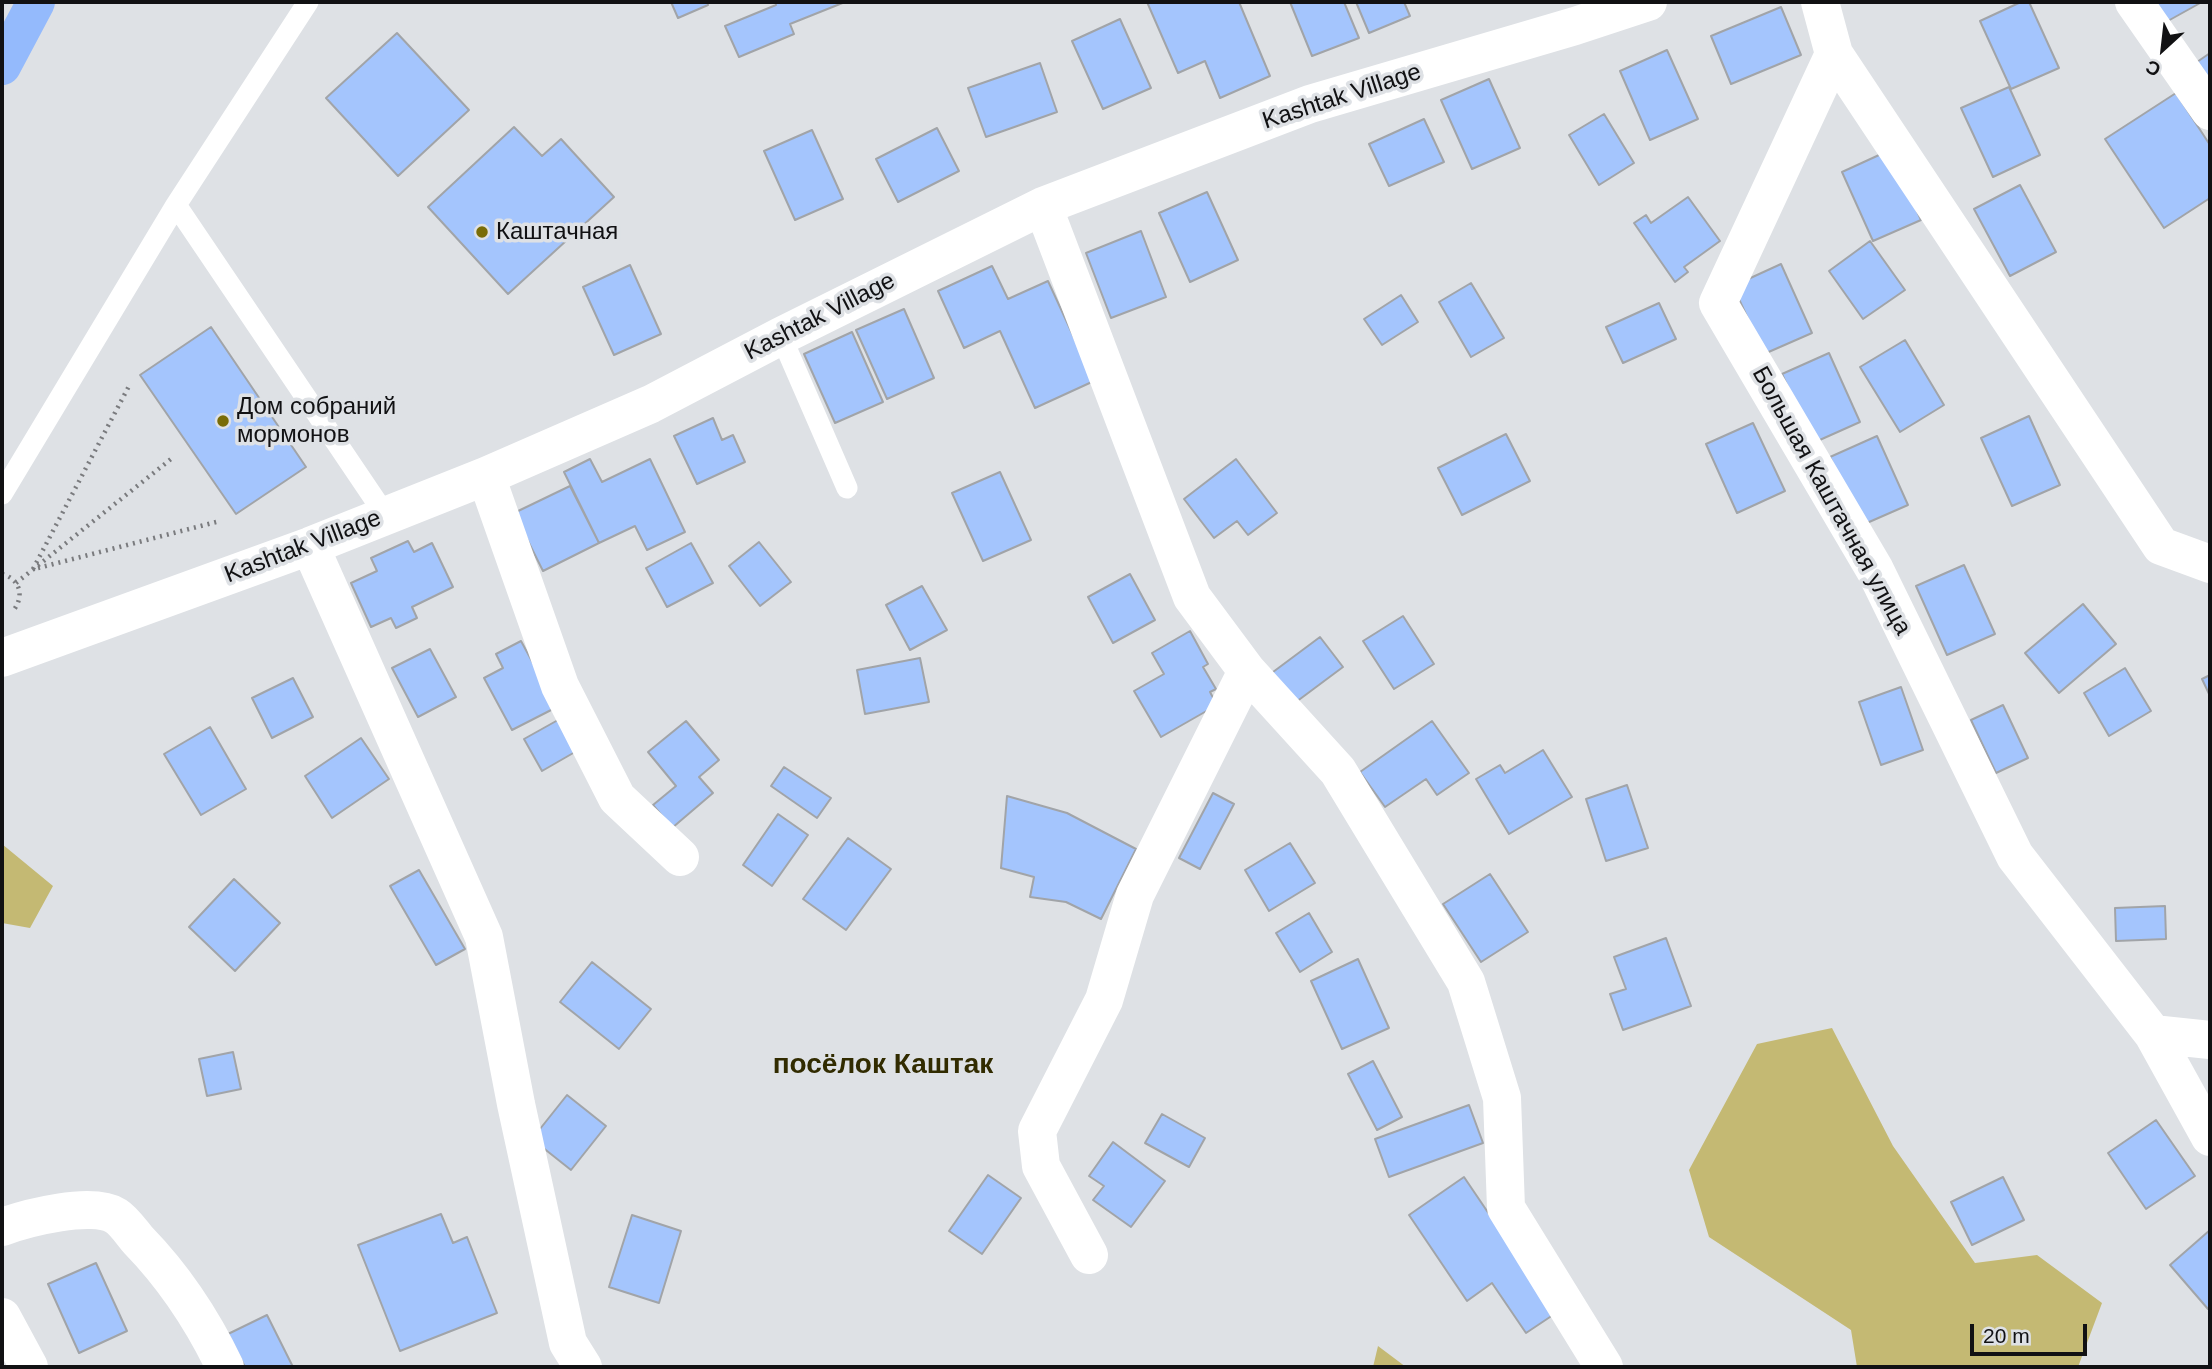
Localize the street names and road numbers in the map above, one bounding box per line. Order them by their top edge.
street label: Kashtak Village [1259,58,1425,136]
street label: Kashtak Village [740,267,900,367]
street label: Большая Каштачная улица [1745,362,1917,640]
street label: Kashtak Village [221,504,385,590]

